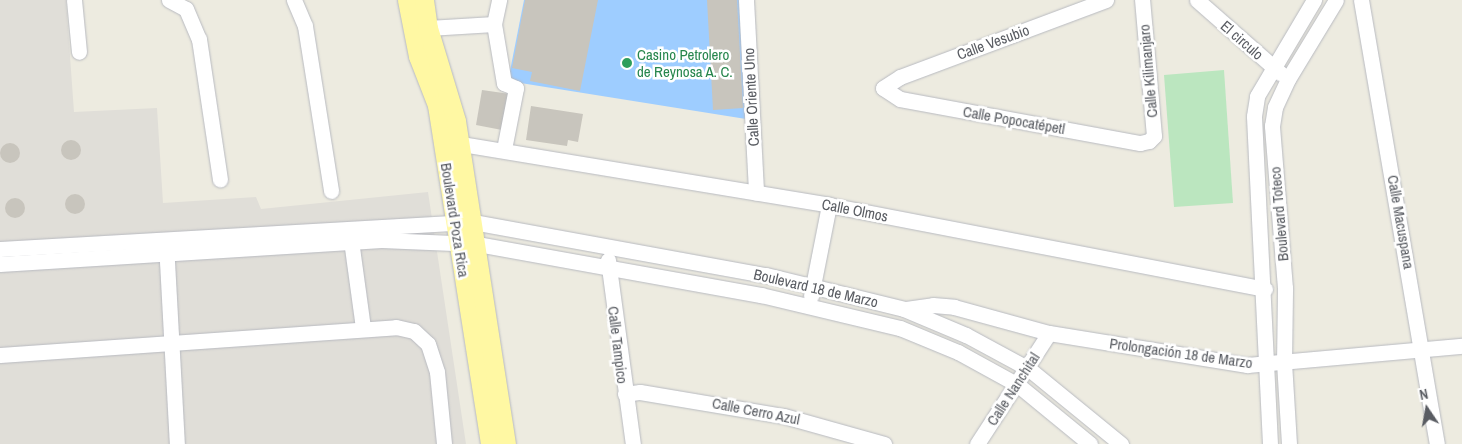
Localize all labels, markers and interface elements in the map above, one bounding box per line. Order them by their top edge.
street label: El circulo [1217,17,1267,63]
street label: Calle Vesubio [954,21,1032,63]
street label: Calle Kilimanjaro [1135,24,1161,118]
place label: Casino Petrolero de Reynosa A. C. [637,45,733,80]
street label: Calle Oriente Uno [739,47,763,147]
marker: Casino Petrolero de Reynosa A. C. [621,57,633,69]
street label: Calle Popocatépetl [962,102,1066,138]
street label: Boulevard Poza Rica [437,162,473,278]
street label: Boulevard Toteco [1266,166,1292,262]
street label: Calle Macuspana [1384,174,1418,270]
street label: Calle Olmos [820,195,890,225]
street label: Boulevard 18 de Marzo [752,265,880,311]
street label: Calle Tampico [604,305,632,385]
street label: Prolongación 18 de Marzo [1108,334,1254,372]
street label: Calle Nanchital [983,349,1043,429]
north arrow [1402,384,1452,434]
text: N [1418,385,1430,404]
street label: Calle Cerro Azul [710,394,802,428]

